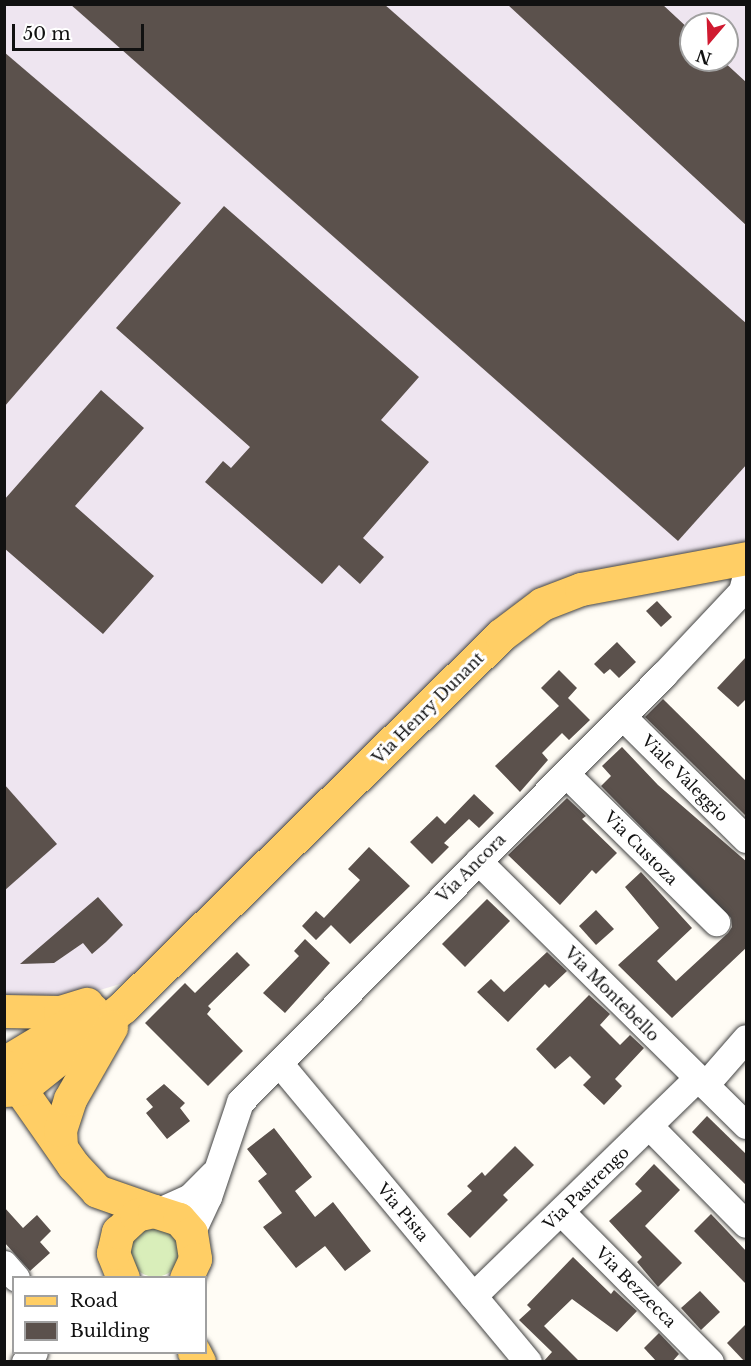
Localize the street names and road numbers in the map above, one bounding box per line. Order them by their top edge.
street label: Via Henry Dunant [368,648,488,768]
street label: Viale Valeggio [638,731,732,825]
street label: Via Custoza [600,807,682,889]
street label: Via Ancora [432,829,510,907]
street label: Via Montebello [561,943,663,1045]
street label: Via Pastrengo [539,1142,633,1234]
street label: Via Pista [373,1179,433,1245]
street label: Via Bezzecca [592,1243,680,1331]

